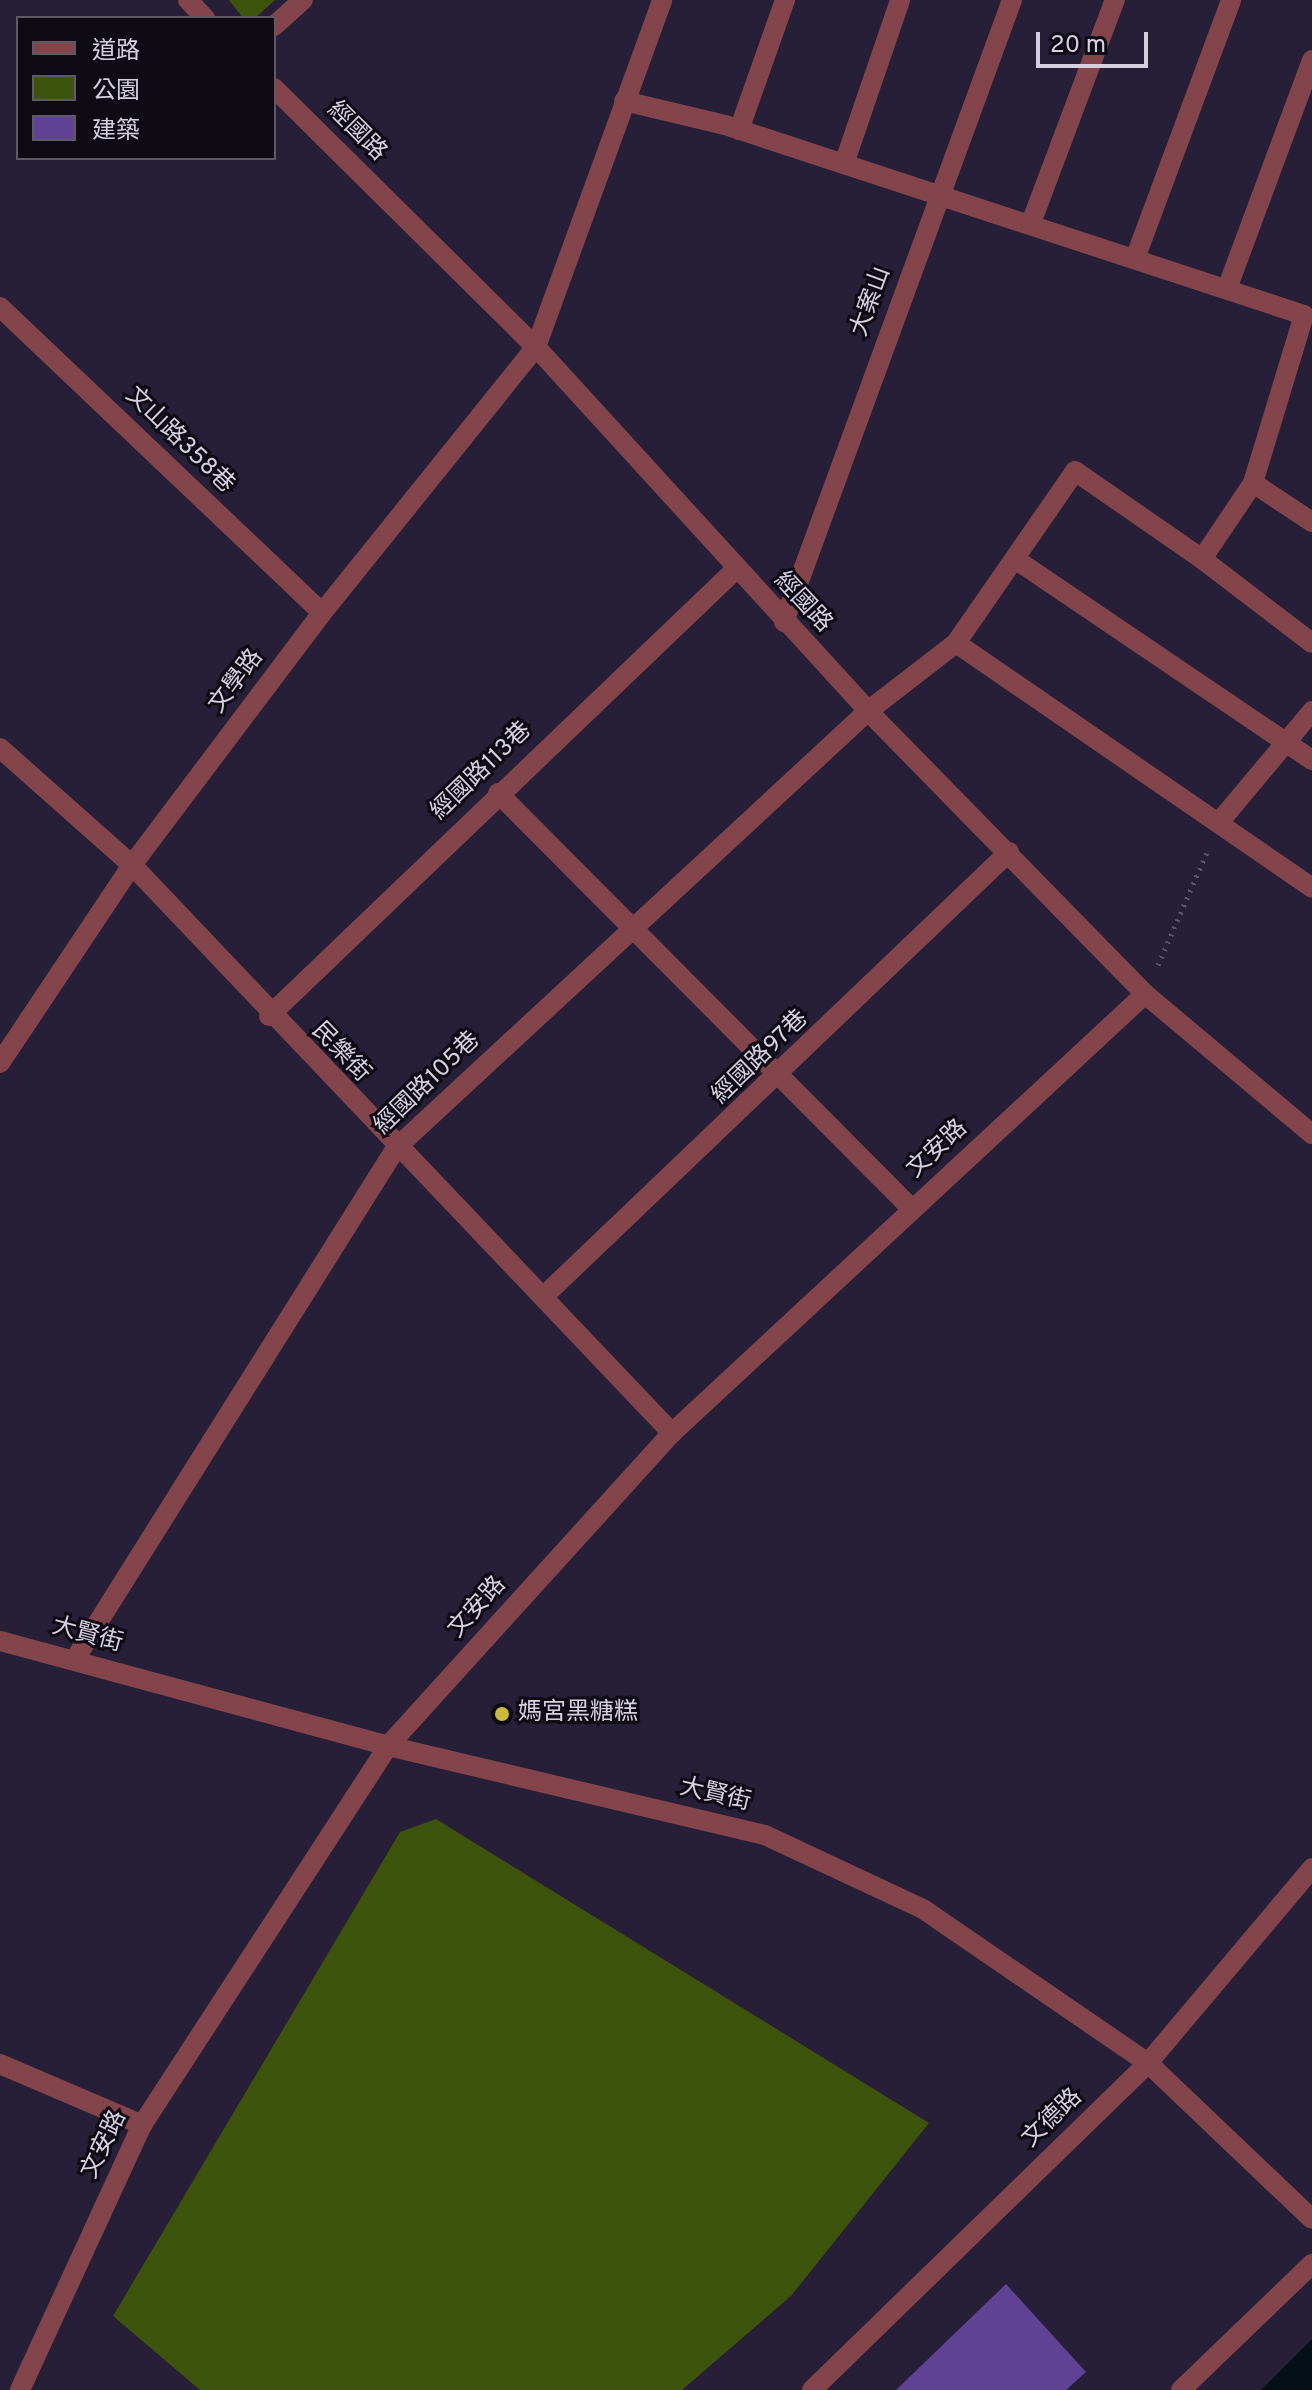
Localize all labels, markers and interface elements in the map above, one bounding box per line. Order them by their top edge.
legend [16,16,276,160]
scale bar [1040,16,1152,66]
text: 20 m [1050,31,1106,61]
text: 道路 [92,37,140,67]
text: 公園 [92,77,140,107]
street label: 經國路 [320,96,392,168]
text: 建築 [92,117,140,147]
street label: 大案山 [846,263,898,341]
street label: 文山路358巷 [119,382,239,500]
street label: 經國路 [767,567,837,639]
street label: 文學路 [204,645,270,719]
street label: 經國路113巷 [426,717,538,827]
street label: 經國路97巷 [707,1005,815,1111]
street label: 民樂街 [305,1017,375,1089]
street label: 經國路105巷 [369,1027,487,1141]
street label: 文安路 [902,1115,974,1185]
street label: 文安路 [443,1572,513,1644]
street label: 大賢街 [48,1613,126,1659]
place label: 媽宮黑糖糕 [518,1700,638,1728]
marker: 媽宮黑糖糕 [493,1705,511,1723]
street label: 大賢街 [677,1774,753,1818]
street label: 文德路 [1017,2084,1089,2154]
street label: 文安路 [76,2106,134,2184]

